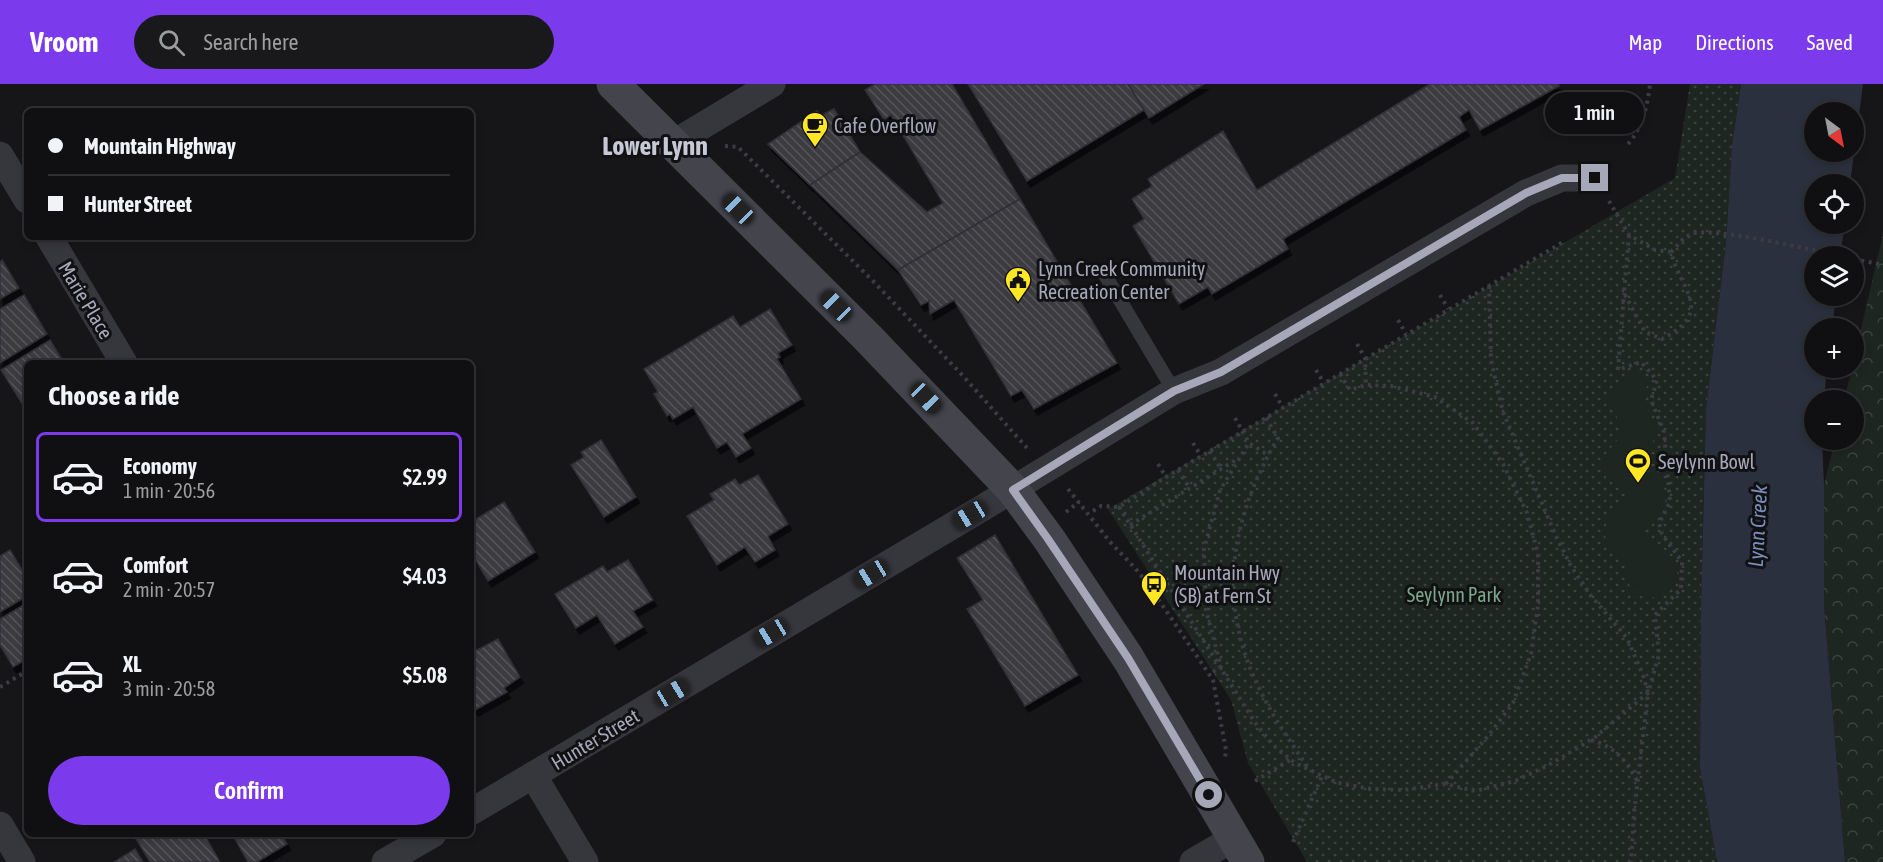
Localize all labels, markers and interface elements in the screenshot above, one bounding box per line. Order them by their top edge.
search box [134,15,554,69]
text: Vroom [30,26,98,58]
icon: search [155,26,188,59]
text: Search here [203,29,298,55]
text: Map [1628,30,1662,54]
text: Directions [1695,30,1774,54]
text: Saved [1807,30,1853,54]
callout: 1 min [1546,91,1644,133]
text: 1 min [1574,101,1615,124]
north arrow [1804,102,1864,162]
map controls [1804,102,1864,450]
cafe icon: Cafe Overflow [800,110,830,148]
place label: Cafe Overflow [834,114,936,137]
district label: Lower Lynn [602,131,708,161]
text: Mountain Highway [84,133,236,159]
route end [1581,164,1608,191]
button: locate [1804,174,1864,234]
car [719,190,757,228]
text: Hunter Street [84,191,192,217]
button: layers [1804,246,1864,306]
street label: Marie Place [54,257,118,343]
place label: Lynn Creek Community Recreation Center [1038,257,1205,303]
public building icon: Lynn Creek Community Recreation Center [1003,265,1033,303]
car [817,287,855,325]
button: + [1804,318,1864,378]
car [907,379,945,417]
text: Choose a ride [48,380,180,411]
button: − [1804,390,1864,450]
sports icon: Seylynn Bowl [1623,446,1653,484]
icon: car [51,450,105,504]
place label: Seylynn Bowl [1658,450,1756,473]
text: Economy [123,453,197,479]
text: $2.99 [403,464,447,490]
text: 1 min · 20:56 [123,479,215,502]
water label: Lynn Creek [1743,484,1771,568]
car [950,498,990,532]
icon: car [51,549,105,603]
text: Comfort [123,552,188,578]
car [851,557,891,591]
place label: Mountain Hwy (SB) at Fern St [1174,561,1280,607]
text: $4.03 [403,563,447,589]
bus stop icon: Mountain Hwy (SB) at Fern St [1139,569,1169,607]
text: 2 min · 20:57 [123,578,215,601]
park label: Seylynn Park [1407,583,1501,606]
car [751,616,791,650]
icon: car [51,648,105,702]
text: XL [123,651,141,677]
text: $5.08 [403,662,447,688]
car [652,676,692,710]
text: 3 min · 20:58 [123,677,215,700]
street label: Hunter Street [547,704,643,774]
button: Confirm [48,756,450,825]
route start [1195,781,1222,808]

